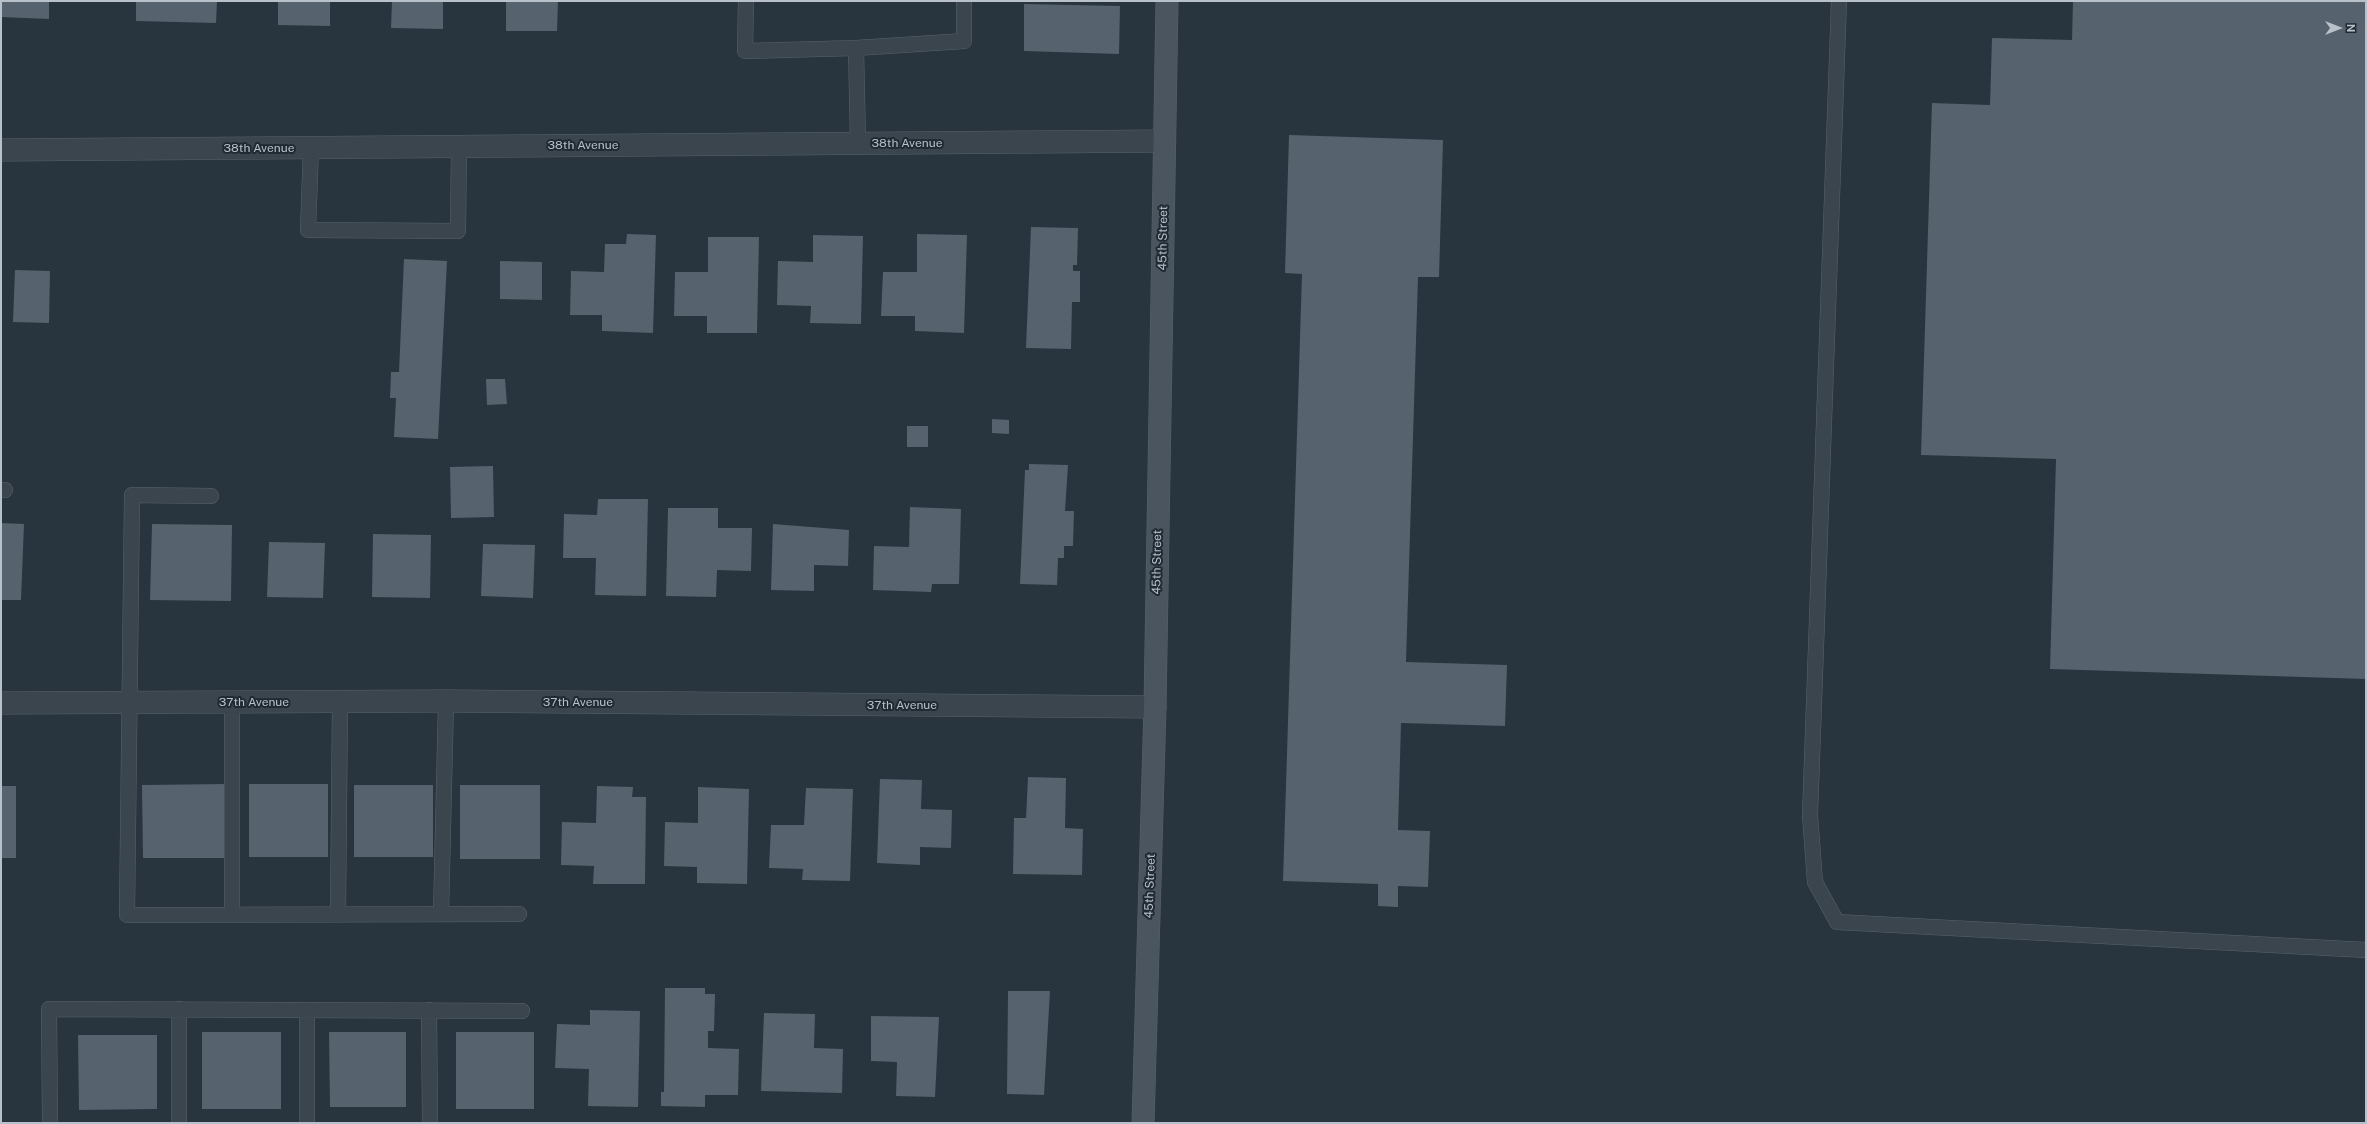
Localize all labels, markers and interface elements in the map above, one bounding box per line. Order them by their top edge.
north arrow [2319,8,2359,48]
text: N [2345,24,2357,32]
street label: 38th Avenue [872,136,942,150]
street label: 38th Avenue [548,138,618,152]
street label: 38th Avenue [224,141,294,155]
street label: 45th Street [1155,206,1171,270]
street label: 45th Street [1149,530,1165,594]
street label: 37th Avenue [219,695,289,709]
street label: 37th Avenue [543,695,613,709]
street label: 37th Avenue [867,698,937,712]
street label: 45th Street [1142,853,1158,919]

